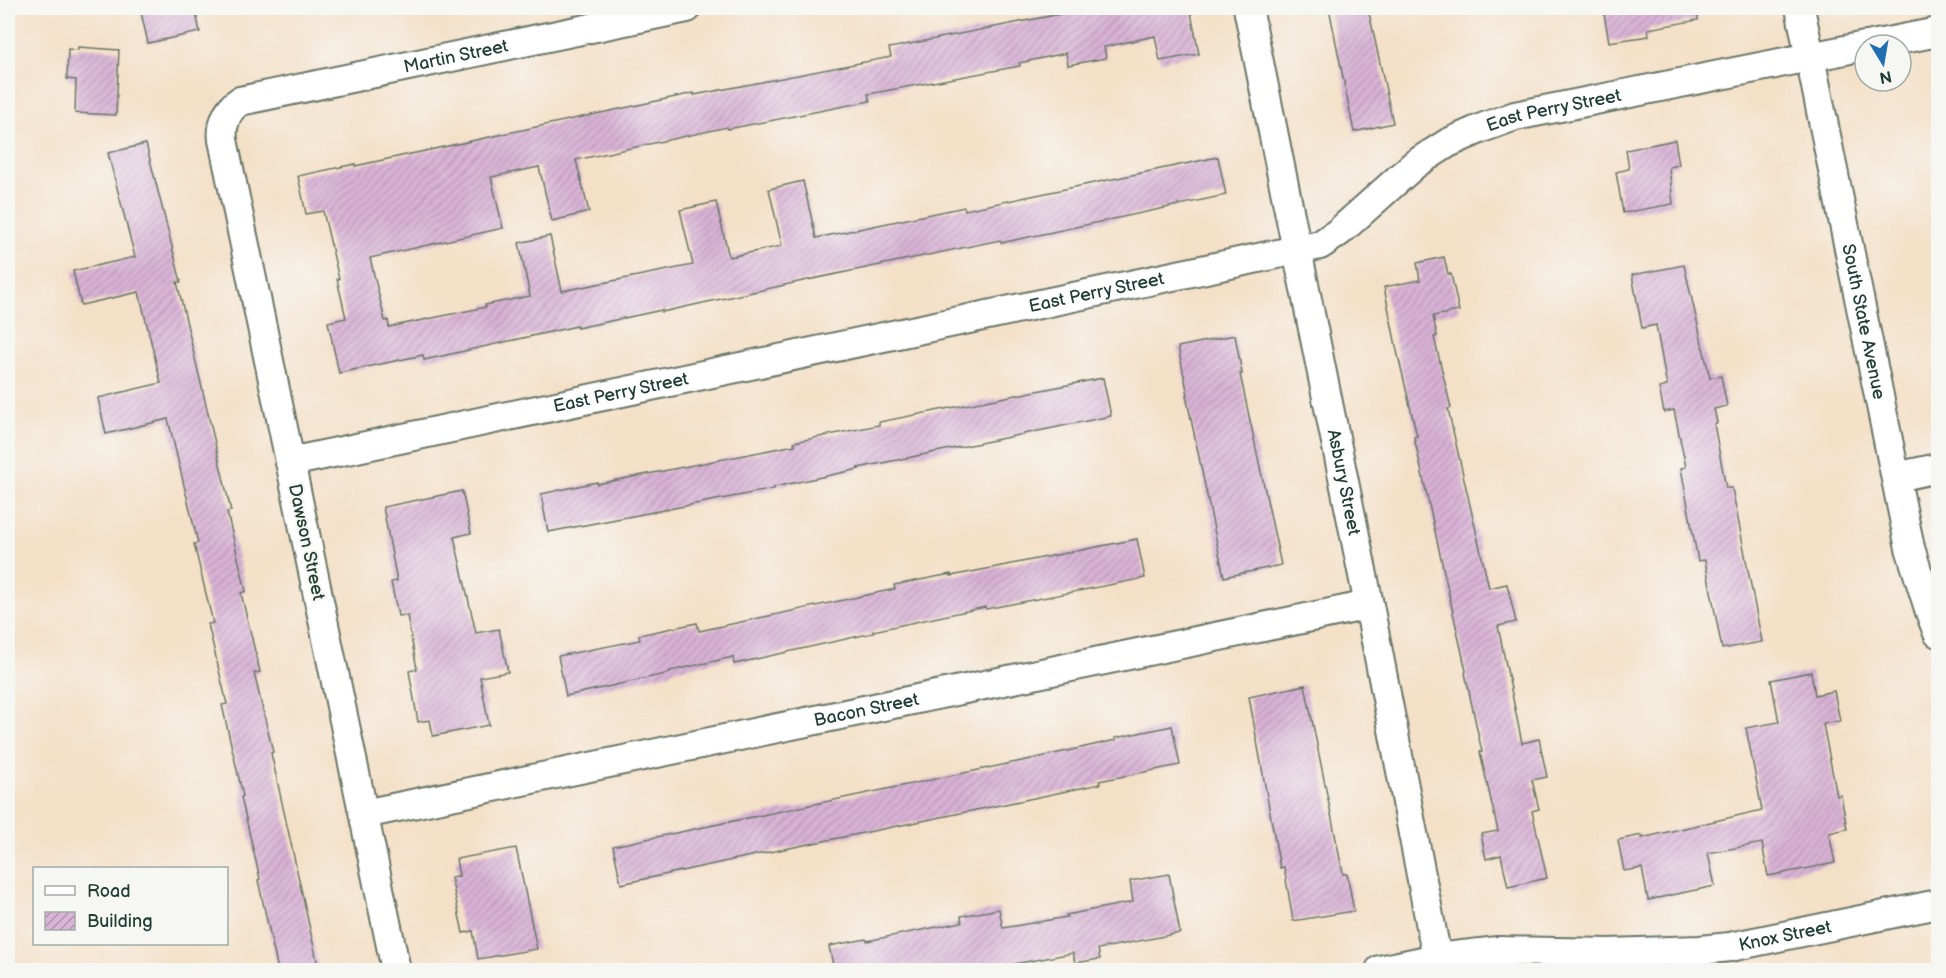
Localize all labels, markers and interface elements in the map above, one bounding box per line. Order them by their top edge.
north arrow [1853,33,1913,93]
street label: Martin Street [402,35,511,78]
text: N [1878,66,1893,87]
street label: East Perry Street [1484,85,1623,137]
street label: South State Avenue [1837,242,1890,402]
street label: East Perry Street [1027,268,1166,317]
street label: East Perry Street [551,368,691,417]
street label: Asbury Street [1323,428,1365,538]
street label: Dawson Street [284,482,329,603]
street label: Bacon Street [812,689,921,731]
legend [33,867,228,945]
text: Road [87,881,131,902]
text: Building [87,911,153,932]
street label: Knox Street [1737,916,1834,956]

